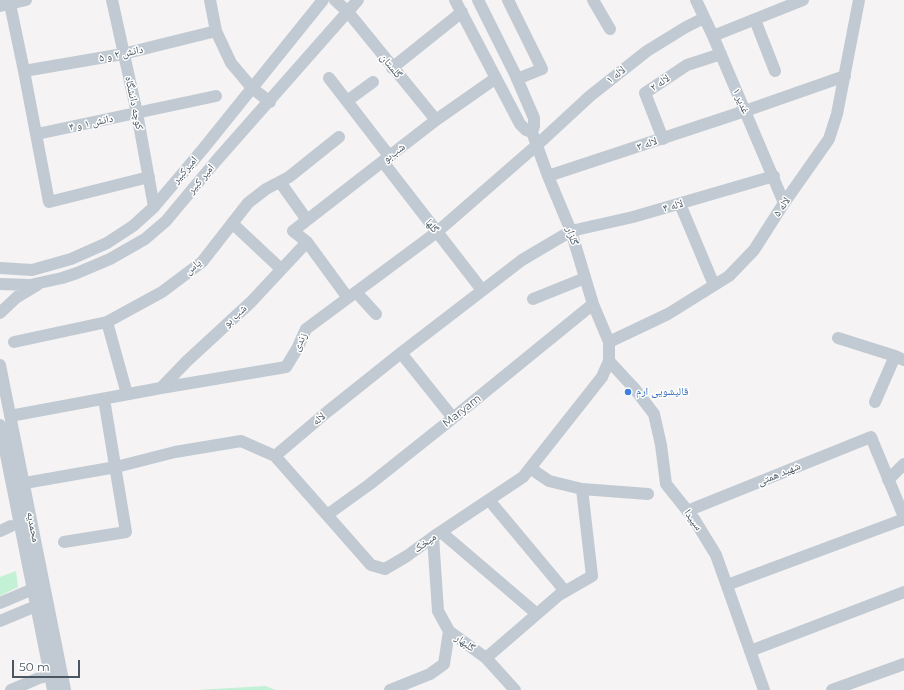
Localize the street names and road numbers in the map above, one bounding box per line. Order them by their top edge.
street label: دانش ۲ و ۵ [98,43,144,65]
street label: گلستان [377,51,405,81]
street label: لاله ۱ [604,63,628,87]
street label: لاله ۲ [648,72,672,94]
street label: کوچه دانشگاه [122,75,146,131]
street label: غدیر ۱ [730,86,752,116]
street label: دانش ۱ و ۴ [68,112,114,134]
street label: لاله ۳ [635,134,659,154]
street label: شب‌بو [380,140,408,166]
street label: امیرکبیر [169,154,201,186]
street label: امیر کبیر [185,161,217,197]
street label: لاله ۵ [771,195,793,219]
street label: لاله ۴ [661,197,685,215]
street label: گلها [422,216,442,236]
street label: گلزار [563,225,581,247]
street label: یاس [182,256,204,278]
street label: شب بو [221,302,249,330]
street label: زندی [290,330,310,354]
street label: Maryam [440,392,484,430]
street label: لاله [310,410,328,428]
street label: شهید همتی [756,459,802,489]
street label: سپیدا [681,507,705,533]
street label: محمدیه [24,511,42,543]
street label: میخک [411,530,439,556]
street label: گلبهار [452,631,478,655]

